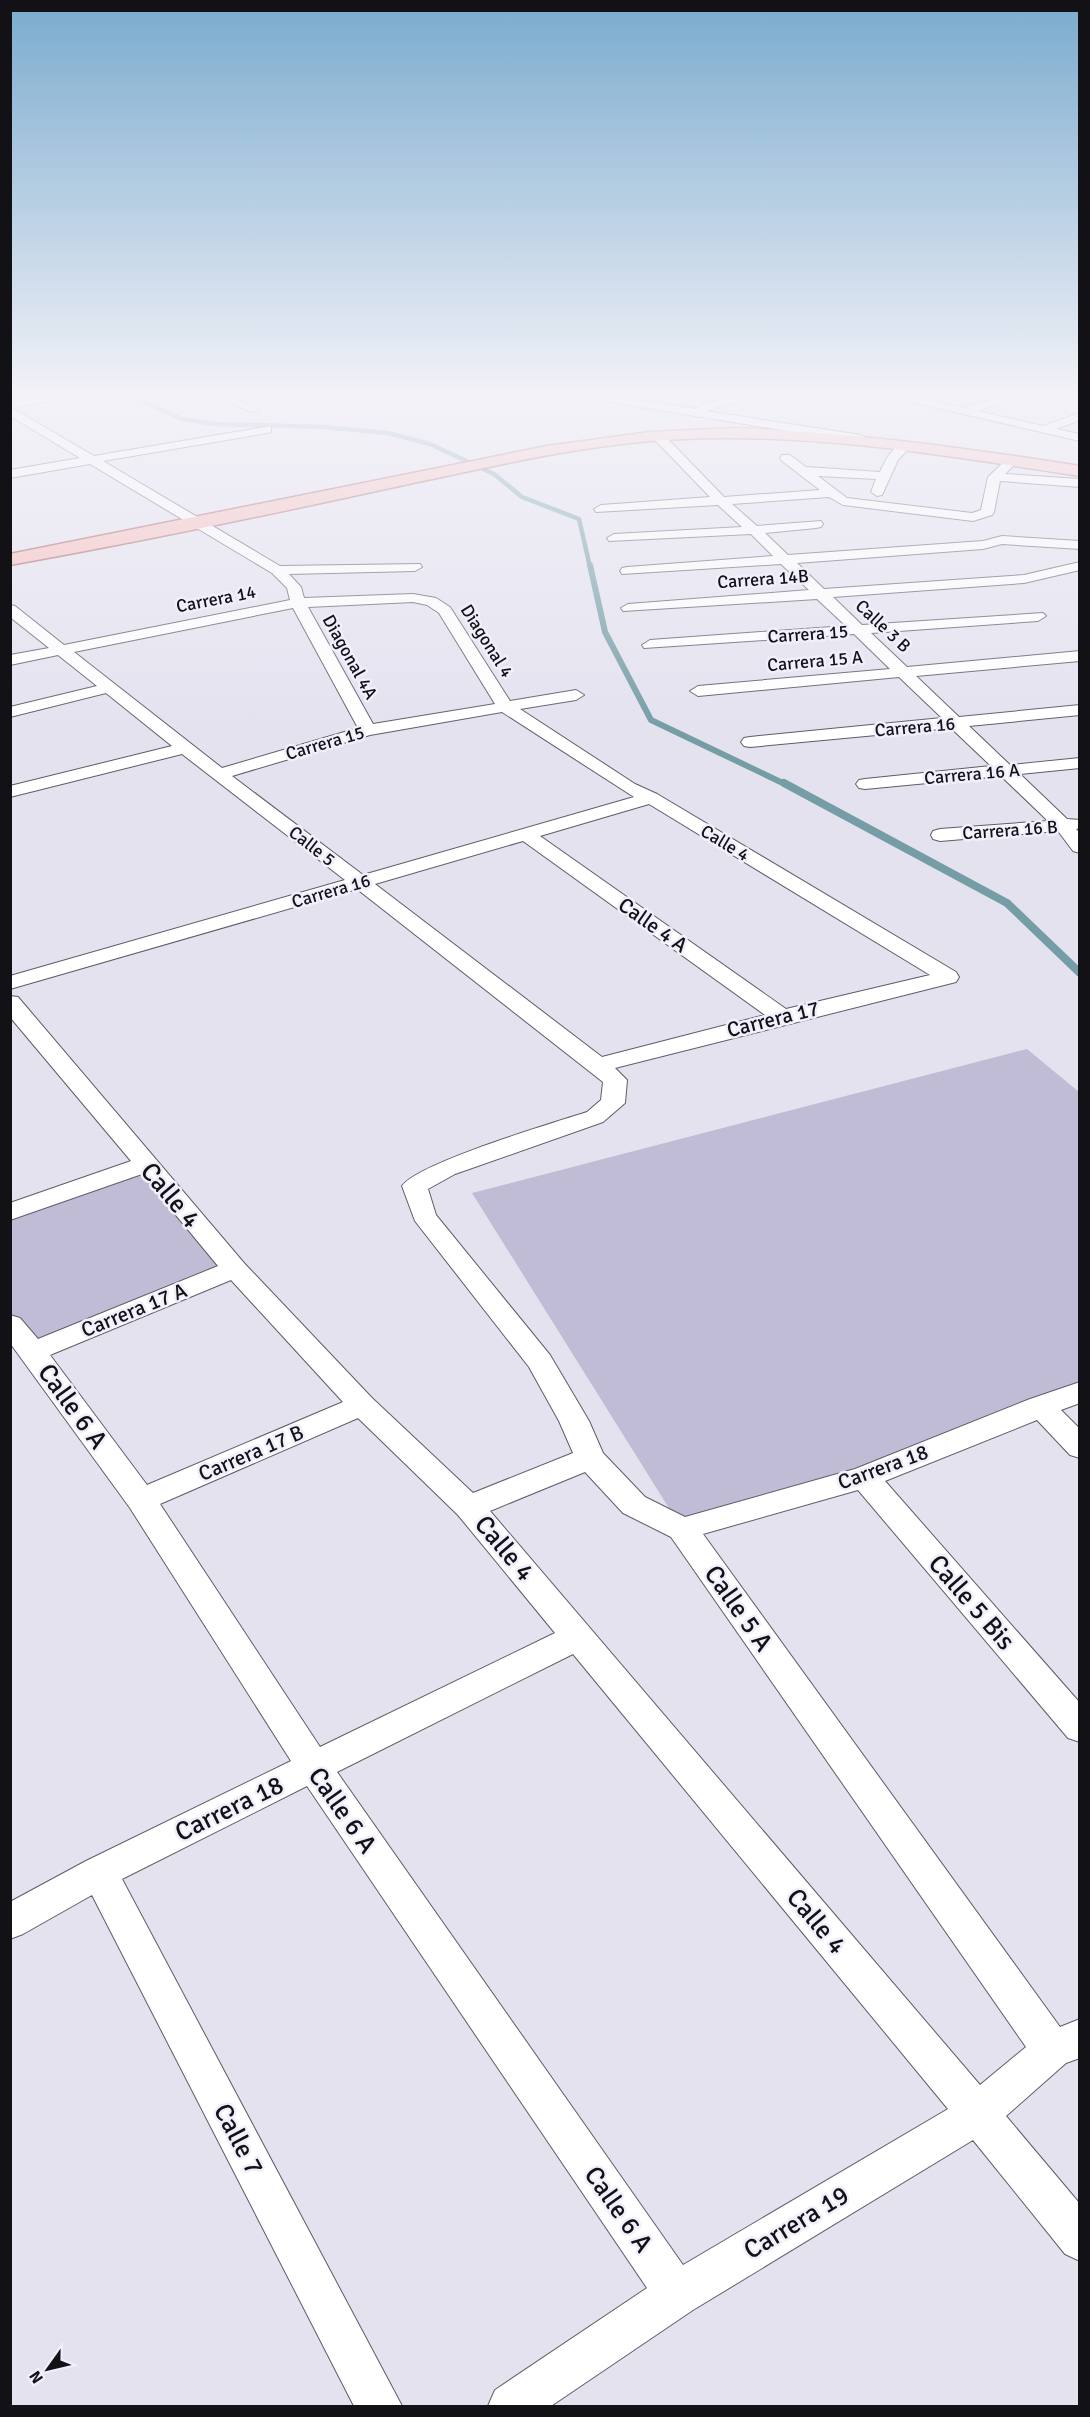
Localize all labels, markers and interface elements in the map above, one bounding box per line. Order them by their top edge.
street label: Carrera 14B [716,565,810,593]
street label: Carrera 14 [174,580,258,618]
street label: Calle 3 B [851,595,915,657]
street label: Diagonal 4 [456,600,518,682]
street label: Diagonal 4A [318,611,382,703]
street label: Carrera 15 [767,620,849,648]
street label: Carrera 15 A [766,646,864,676]
street label: Carrera 16 [874,713,956,741]
street label: Carrera 15 [283,721,367,765]
street label: Carrera 16 A [923,759,1021,789]
street label: Carrera 16 B [962,816,1059,844]
street label: Calle 4 [697,820,754,866]
street label: Calle 5 [284,821,340,871]
street label: Carrera 16 [289,869,373,913]
street label: Calle 4 A [613,892,693,958]
street label: Carrera 17 [724,995,822,1043]
street label: Calle 4 [133,1156,207,1235]
street label: Carrera 17 A [77,1277,191,1343]
street label: Calle 6 A [30,1358,114,1456]
street label: Carrera 17 B [195,1419,307,1487]
street label: Carrera 18 [834,1439,932,1495]
street label: Calle 4 [467,1509,541,1588]
street label: Calle 5 Bis [921,1548,1021,1657]
street label: Calle 5 A [697,1559,779,1658]
street label: Calle 6 A [301,1761,383,1860]
street label: Carrera 18 [170,1769,289,1849]
street label: Calle 4 [779,1882,853,1961]
street label: Calle 7 [206,2098,270,2181]
street label: Calle 6 A [577,2160,659,2259]
street label: Carrera 19 [738,2179,855,2267]
north arrow [18,2339,78,2399]
text: N [25,2367,48,2387]

